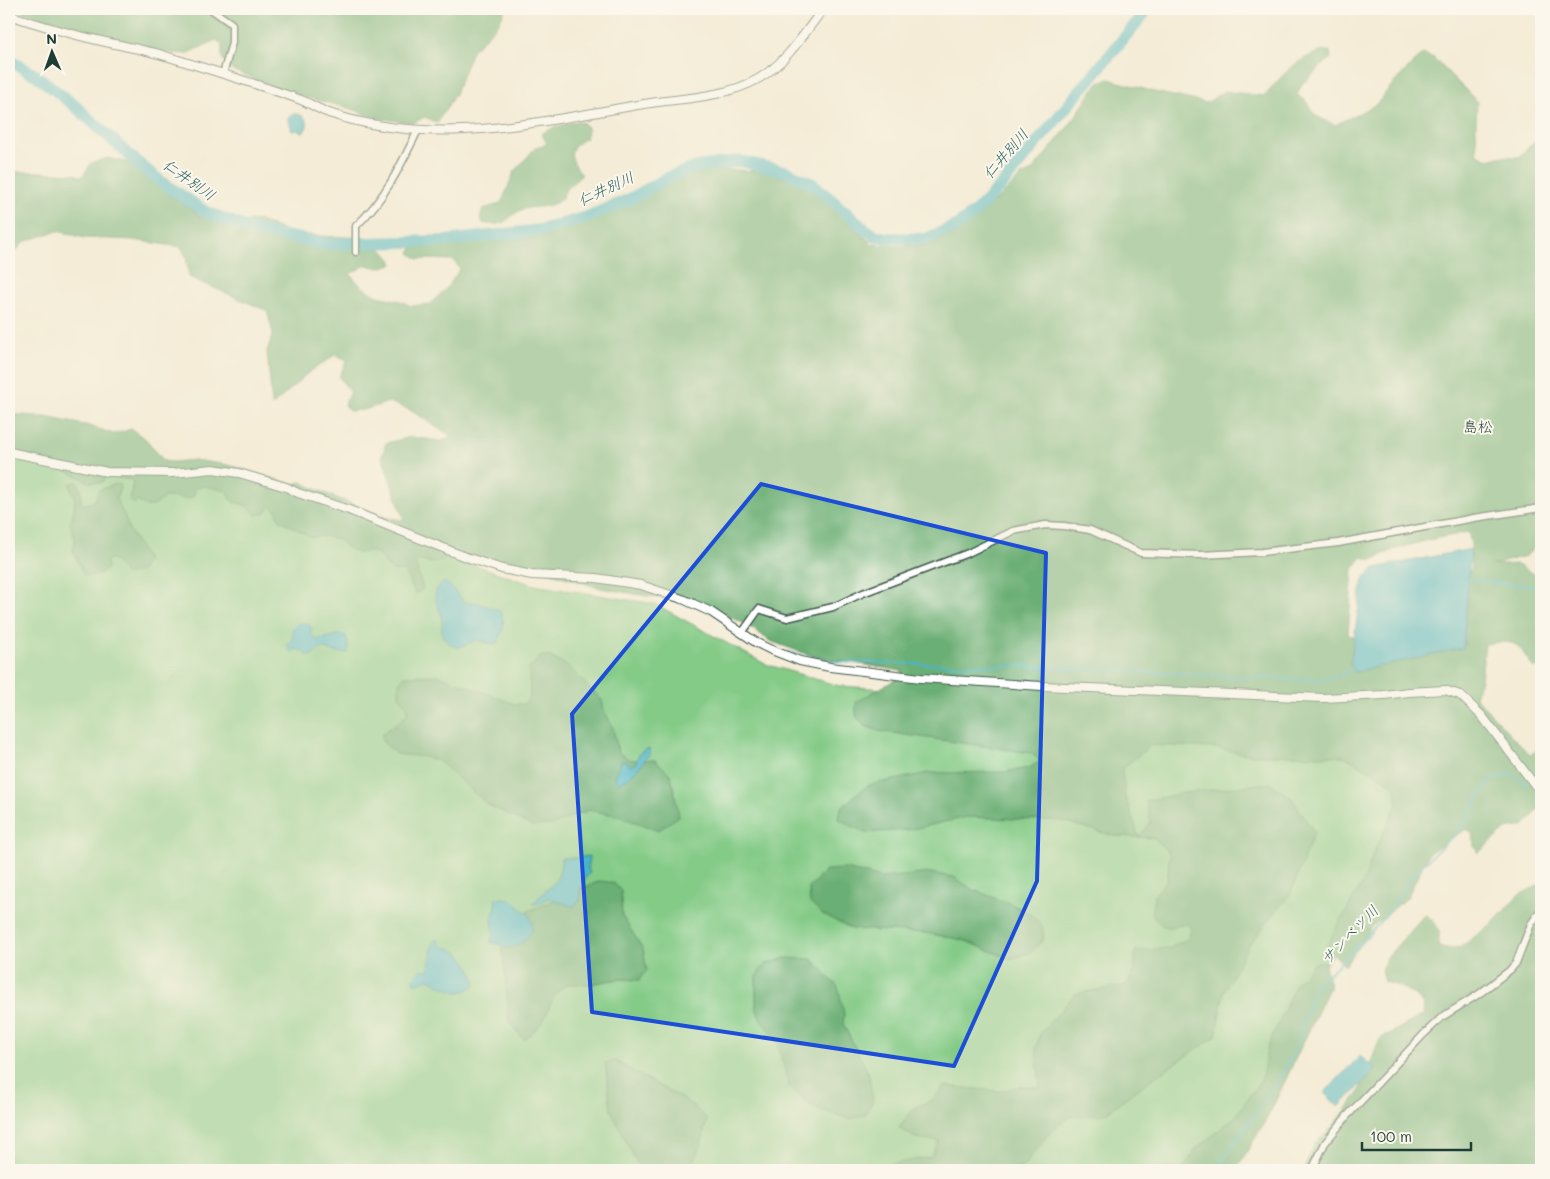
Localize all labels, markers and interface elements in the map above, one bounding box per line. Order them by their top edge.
north arrow [28,28,78,78]
text: N [46,29,57,48]
water label: 仁井別川 [978,124,1032,183]
water label: 仁井別川 [159,154,220,205]
water label: 仁井別川 [574,166,637,210]
district label: 島松 [1463,416,1493,436]
water label: サンベツ川 [1316,900,1383,968]
scale bar [1362,1119,1471,1151]
text: 100 m [1370,1126,1412,1146]

